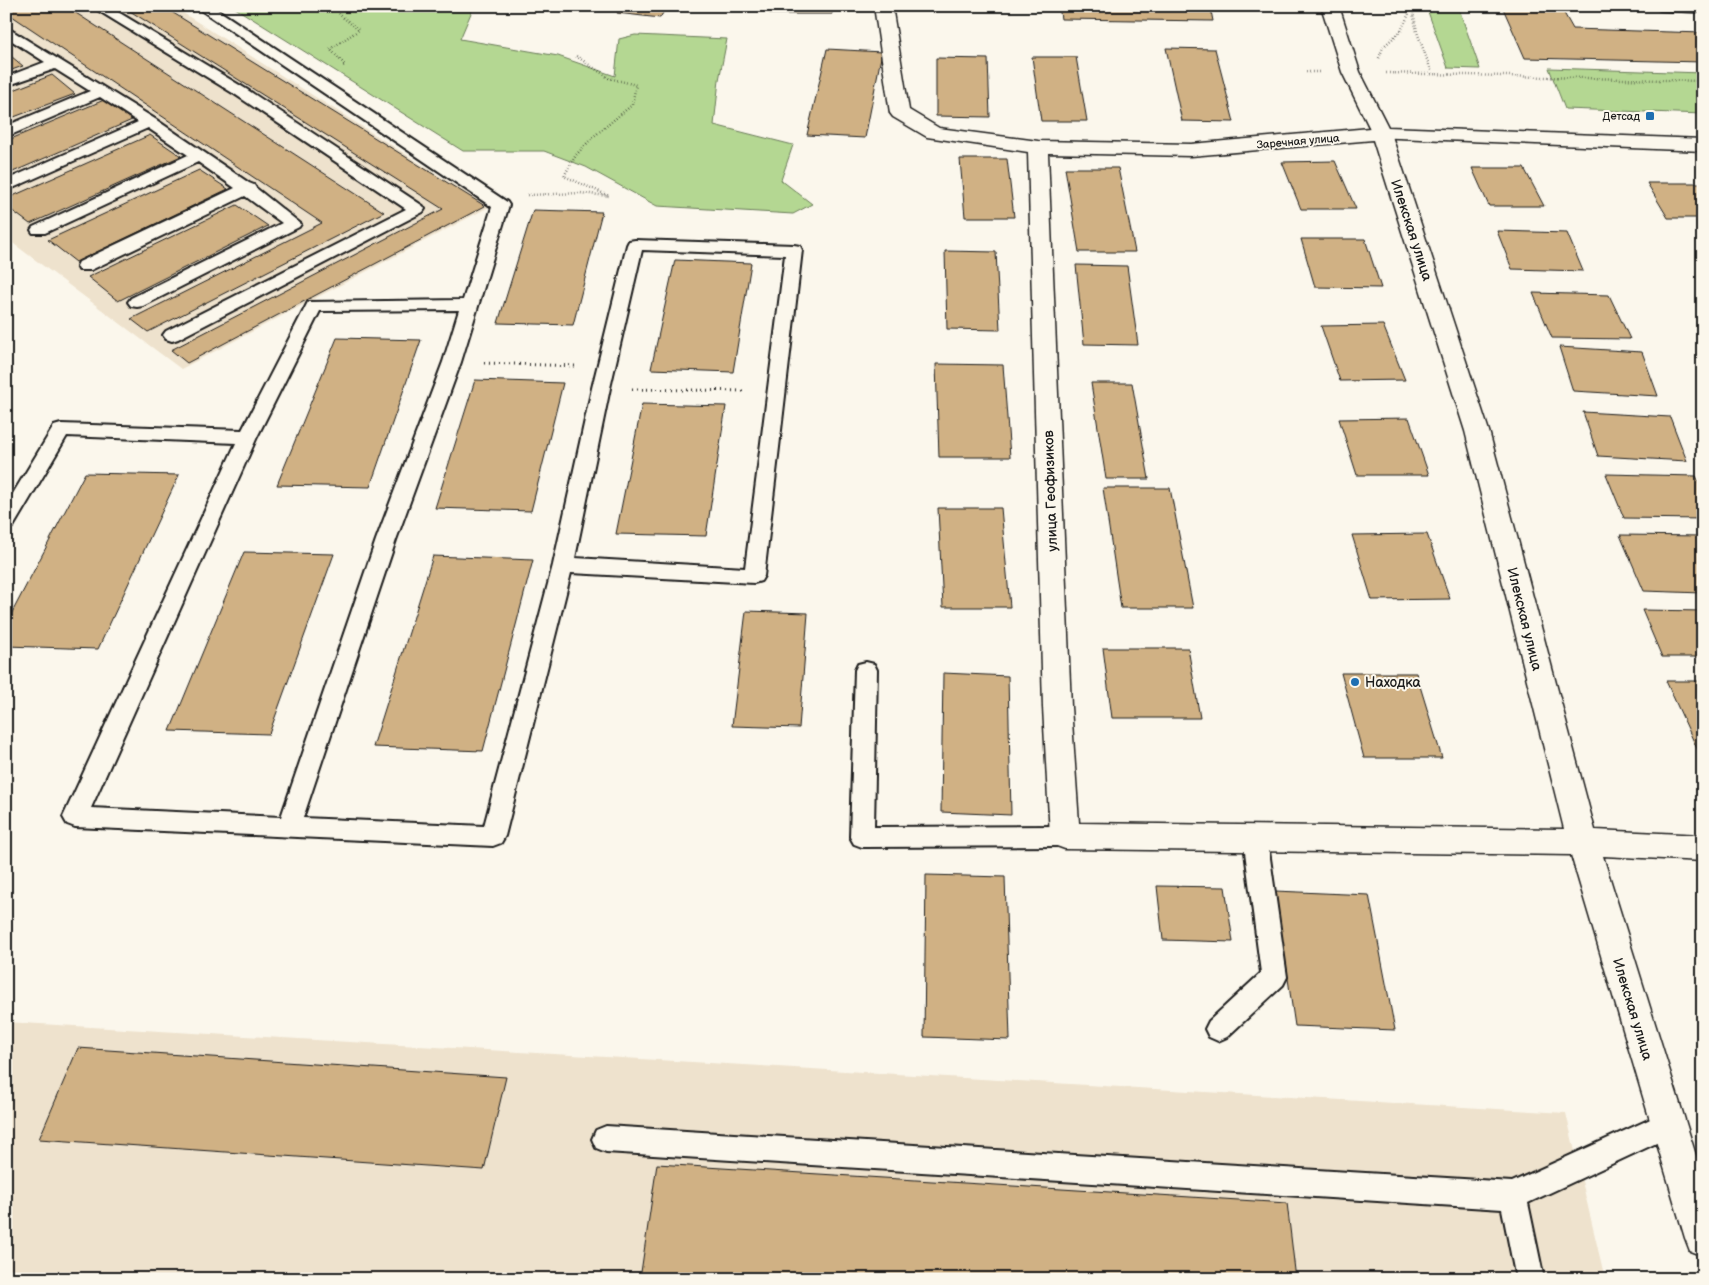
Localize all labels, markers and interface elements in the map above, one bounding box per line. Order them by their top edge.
place label: Детсад [1603,110,1640,123]
marker: Детсад [1644,110,1656,122]
street label: Заречная улица [1256,131,1341,152]
street label: Илекская улица [1387,177,1436,284]
street label: улица Геофизиков [1040,429,1061,552]
street label: Илекская улица [1503,566,1546,673]
place label: Находка [1365,674,1421,691]
marker: Находка [1349,676,1361,688]
street label: Илекская улица [1609,956,1656,1063]

